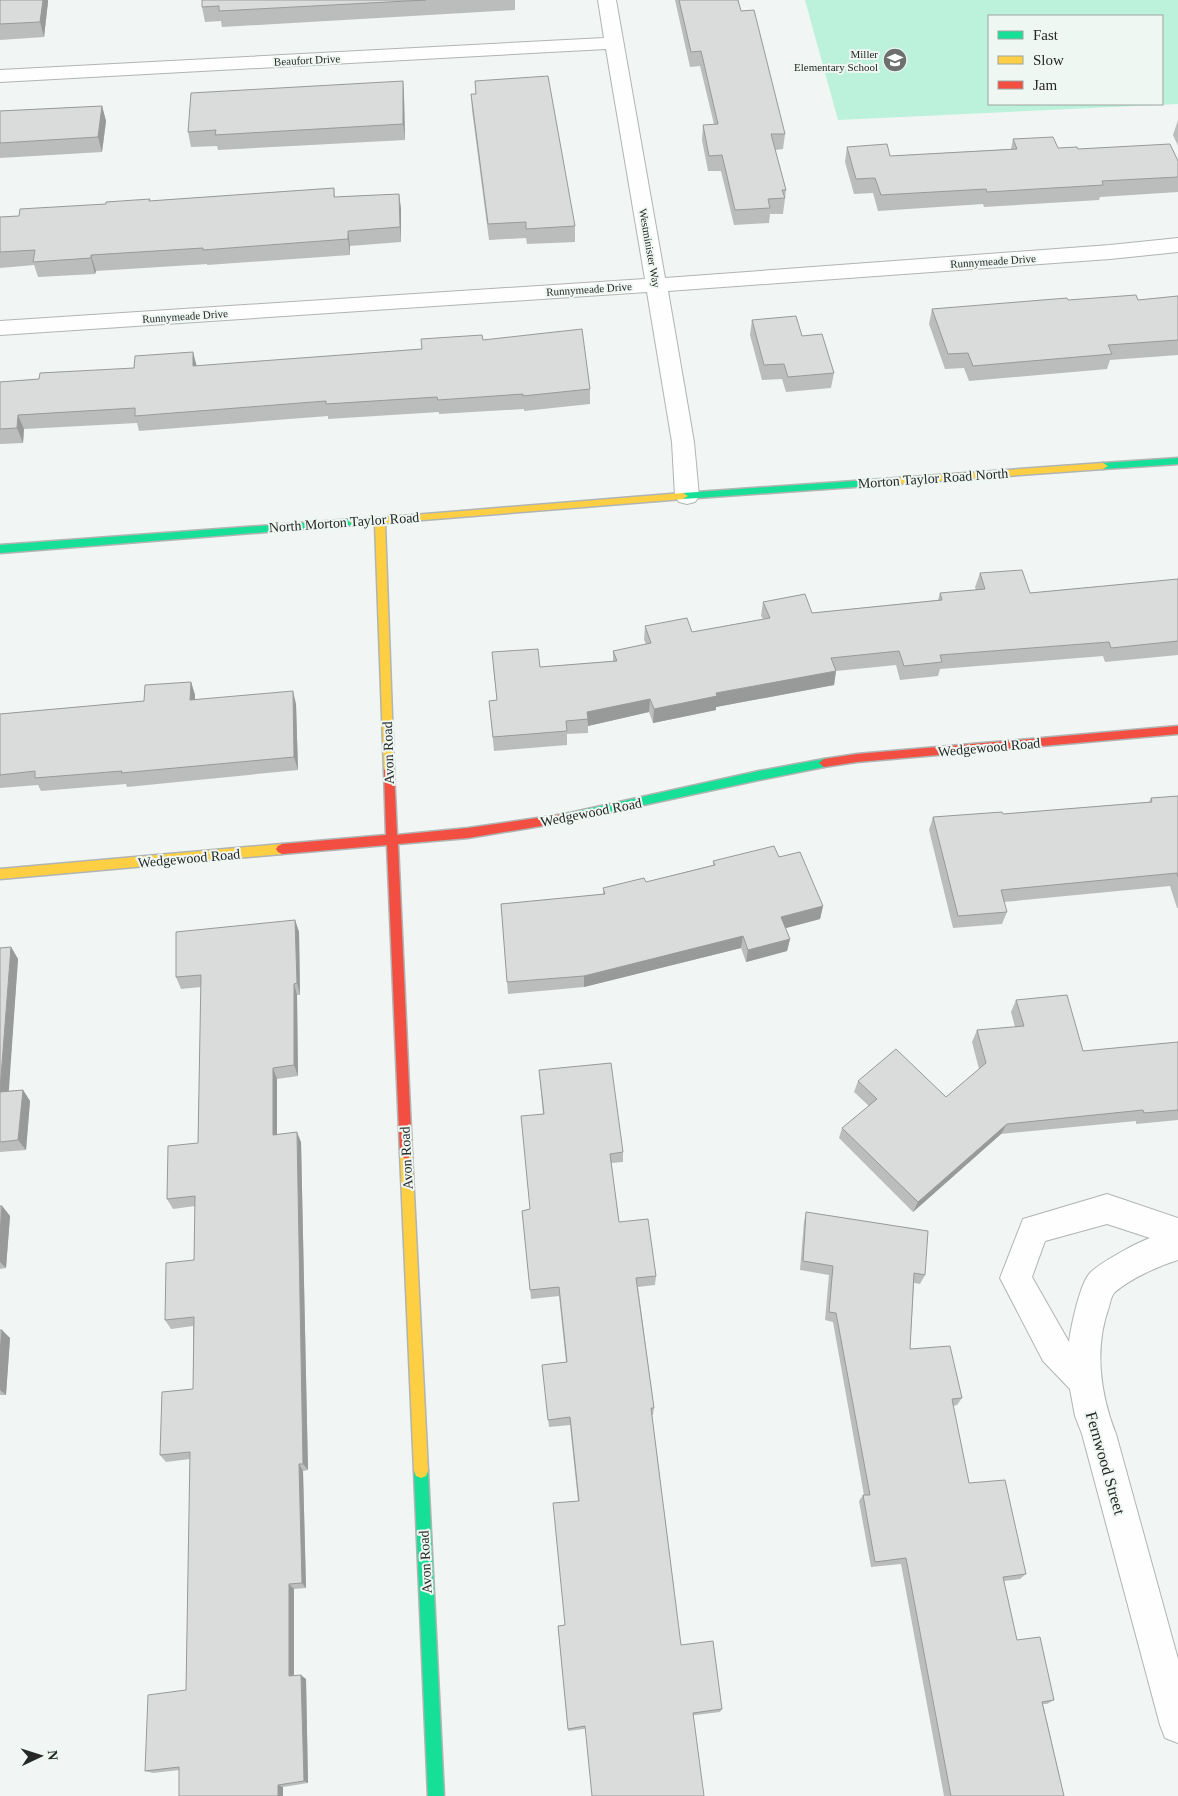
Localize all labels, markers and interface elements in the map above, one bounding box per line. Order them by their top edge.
legend [988,15,1163,105]
text: Fast [1033,27,1059,43]
school or university icon: Miller Elementary School [882,47,908,73]
place label: Miller Elementary School [794,48,878,73]
street label: Beaufort Drive [274,52,341,68]
text: Slow [1033,52,1064,68]
text: Jam [1033,77,1057,93]
street label: Westminister Way [637,207,663,289]
street label: Runnymeade Drive [950,252,1036,270]
street label: Runnymeade Drive [546,280,632,298]
street label: Runnymeade Drive [142,307,228,325]
street label: Morton Taylor Road North [857,466,1009,491]
street label: North Morton Taylor Road [268,510,420,535]
street label: Avon Road [380,721,397,785]
street label: Wedgewood Road [937,736,1041,759]
street label: Wedgewood Road [539,795,643,830]
street label: Wedgewood Road [137,847,241,870]
street label: Avon Road [397,1126,416,1190]
street label: Fernwood Street [1083,1410,1128,1517]
street label: Avon Road [416,1530,435,1594]
north arrow [15,1731,65,1781]
text: N [45,1750,60,1761]

